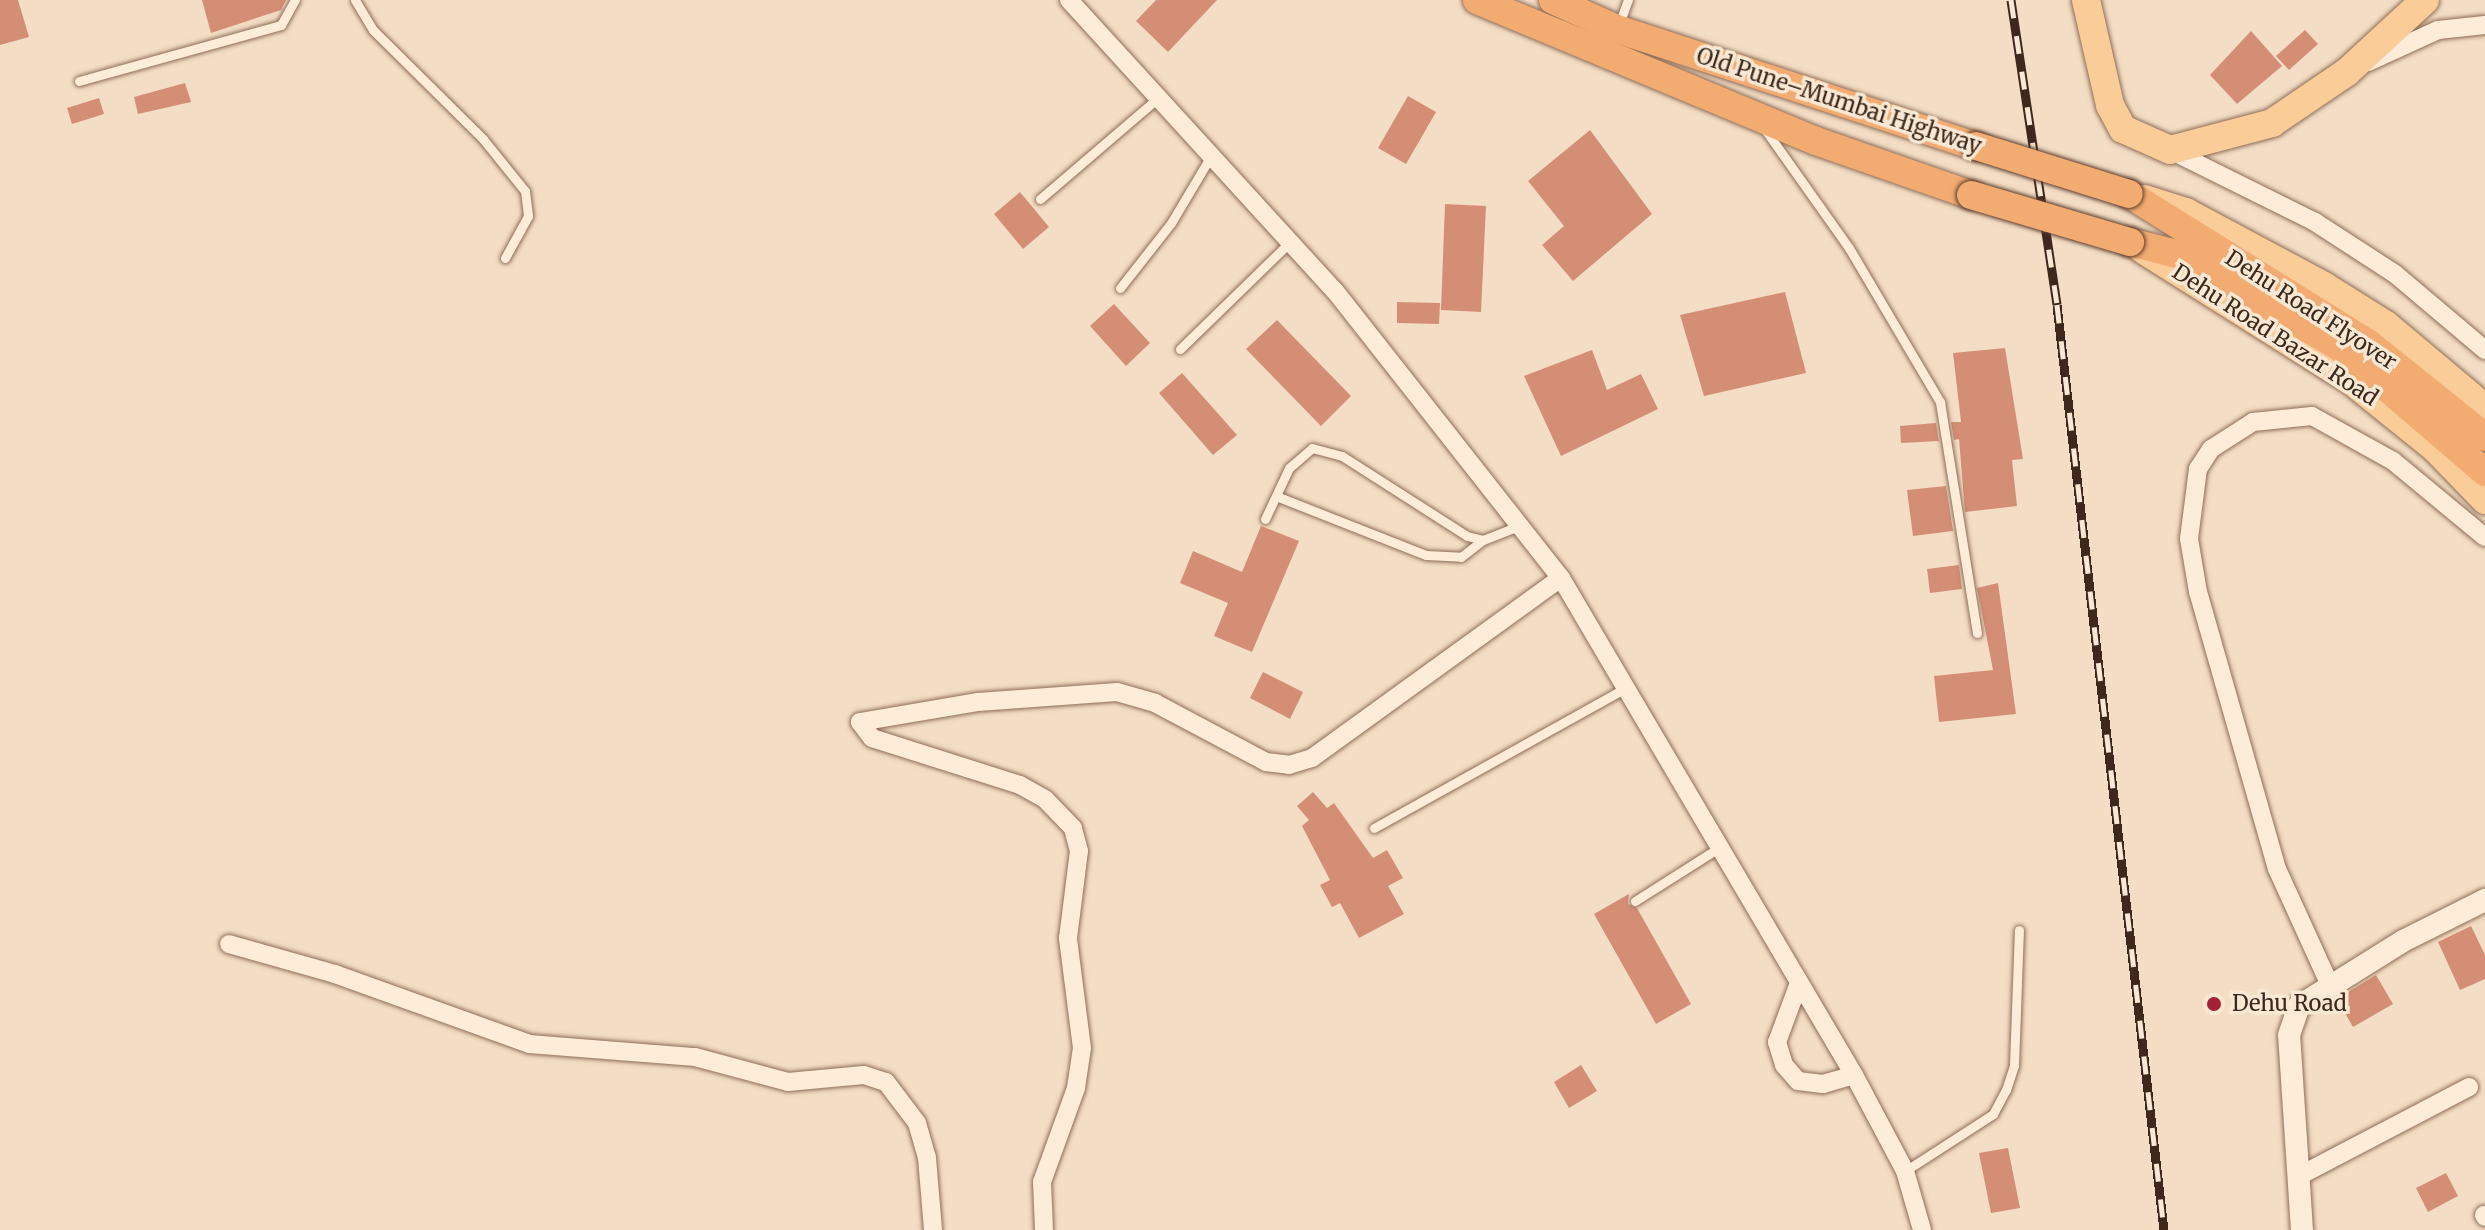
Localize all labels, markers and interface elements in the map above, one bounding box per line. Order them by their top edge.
street label: Old Pune–Mumbai Highway [1693,42,1985,160]
street label: Dehu Road Flyover [2220,245,2402,375]
street label: Dehu Road Bazar Road [2167,259,2383,411]
place label: Dehu Road [2232,991,2347,1017]
marker: Dehu Road [2203,993,2225,1015]

